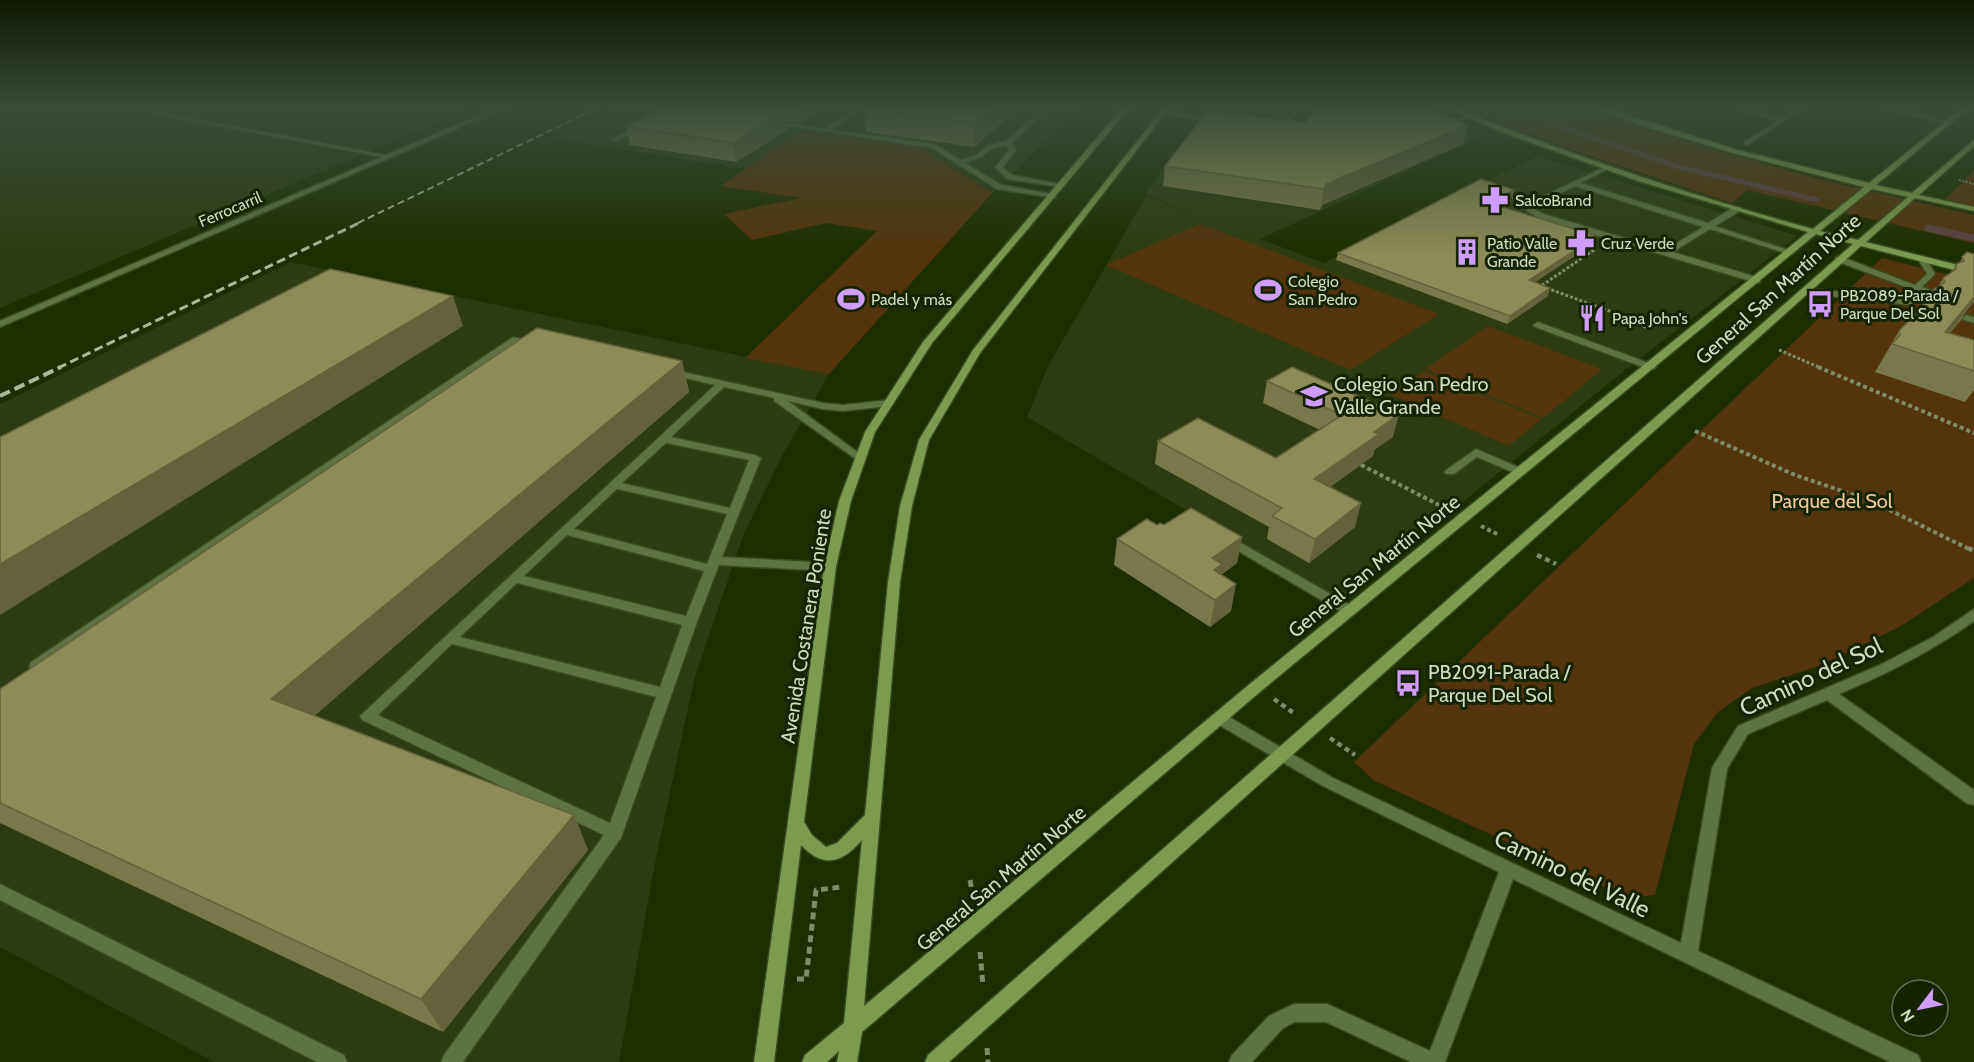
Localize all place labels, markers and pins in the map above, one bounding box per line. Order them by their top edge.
pharmacy icon: SalcoBrand [1480,185,1510,215]
place label: SalcoBrand [1515,191,1591,210]
pharmacy icon: Cruz Verde [1566,228,1596,258]
place label: Patio Valle Grande [1487,234,1557,271]
place label: Cruz Verde [1601,234,1674,253]
building icon: Patio Valle Grande [1452,237,1482,267]
place label: Colegio San Pedro [1288,272,1357,309]
sports icon: Colegio San Pedro [1253,275,1283,305]
sports icon: Padel y más [836,284,866,314]
place label: PB2089-Parada / Parque Del Sol [1840,286,1959,323]
bus stop icon: PB2089-Parada / Parque Del Sol [1805,289,1835,319]
place label: Padel y más [871,290,952,309]
restaurant icon: Papa John's [1577,303,1607,333]
place label: Papa John's [1612,309,1688,328]
place label: Colegio San Pedro Valle Grande [1334,372,1489,419]
school or university icon: Colegio San Pedro Valle Grande [1299,381,1329,411]
place label: PB2091-Parada / Parque Del Sol [1428,660,1572,707]
bus stop icon: PB2091-Parada / Parque Del Sol [1393,668,1423,698]

